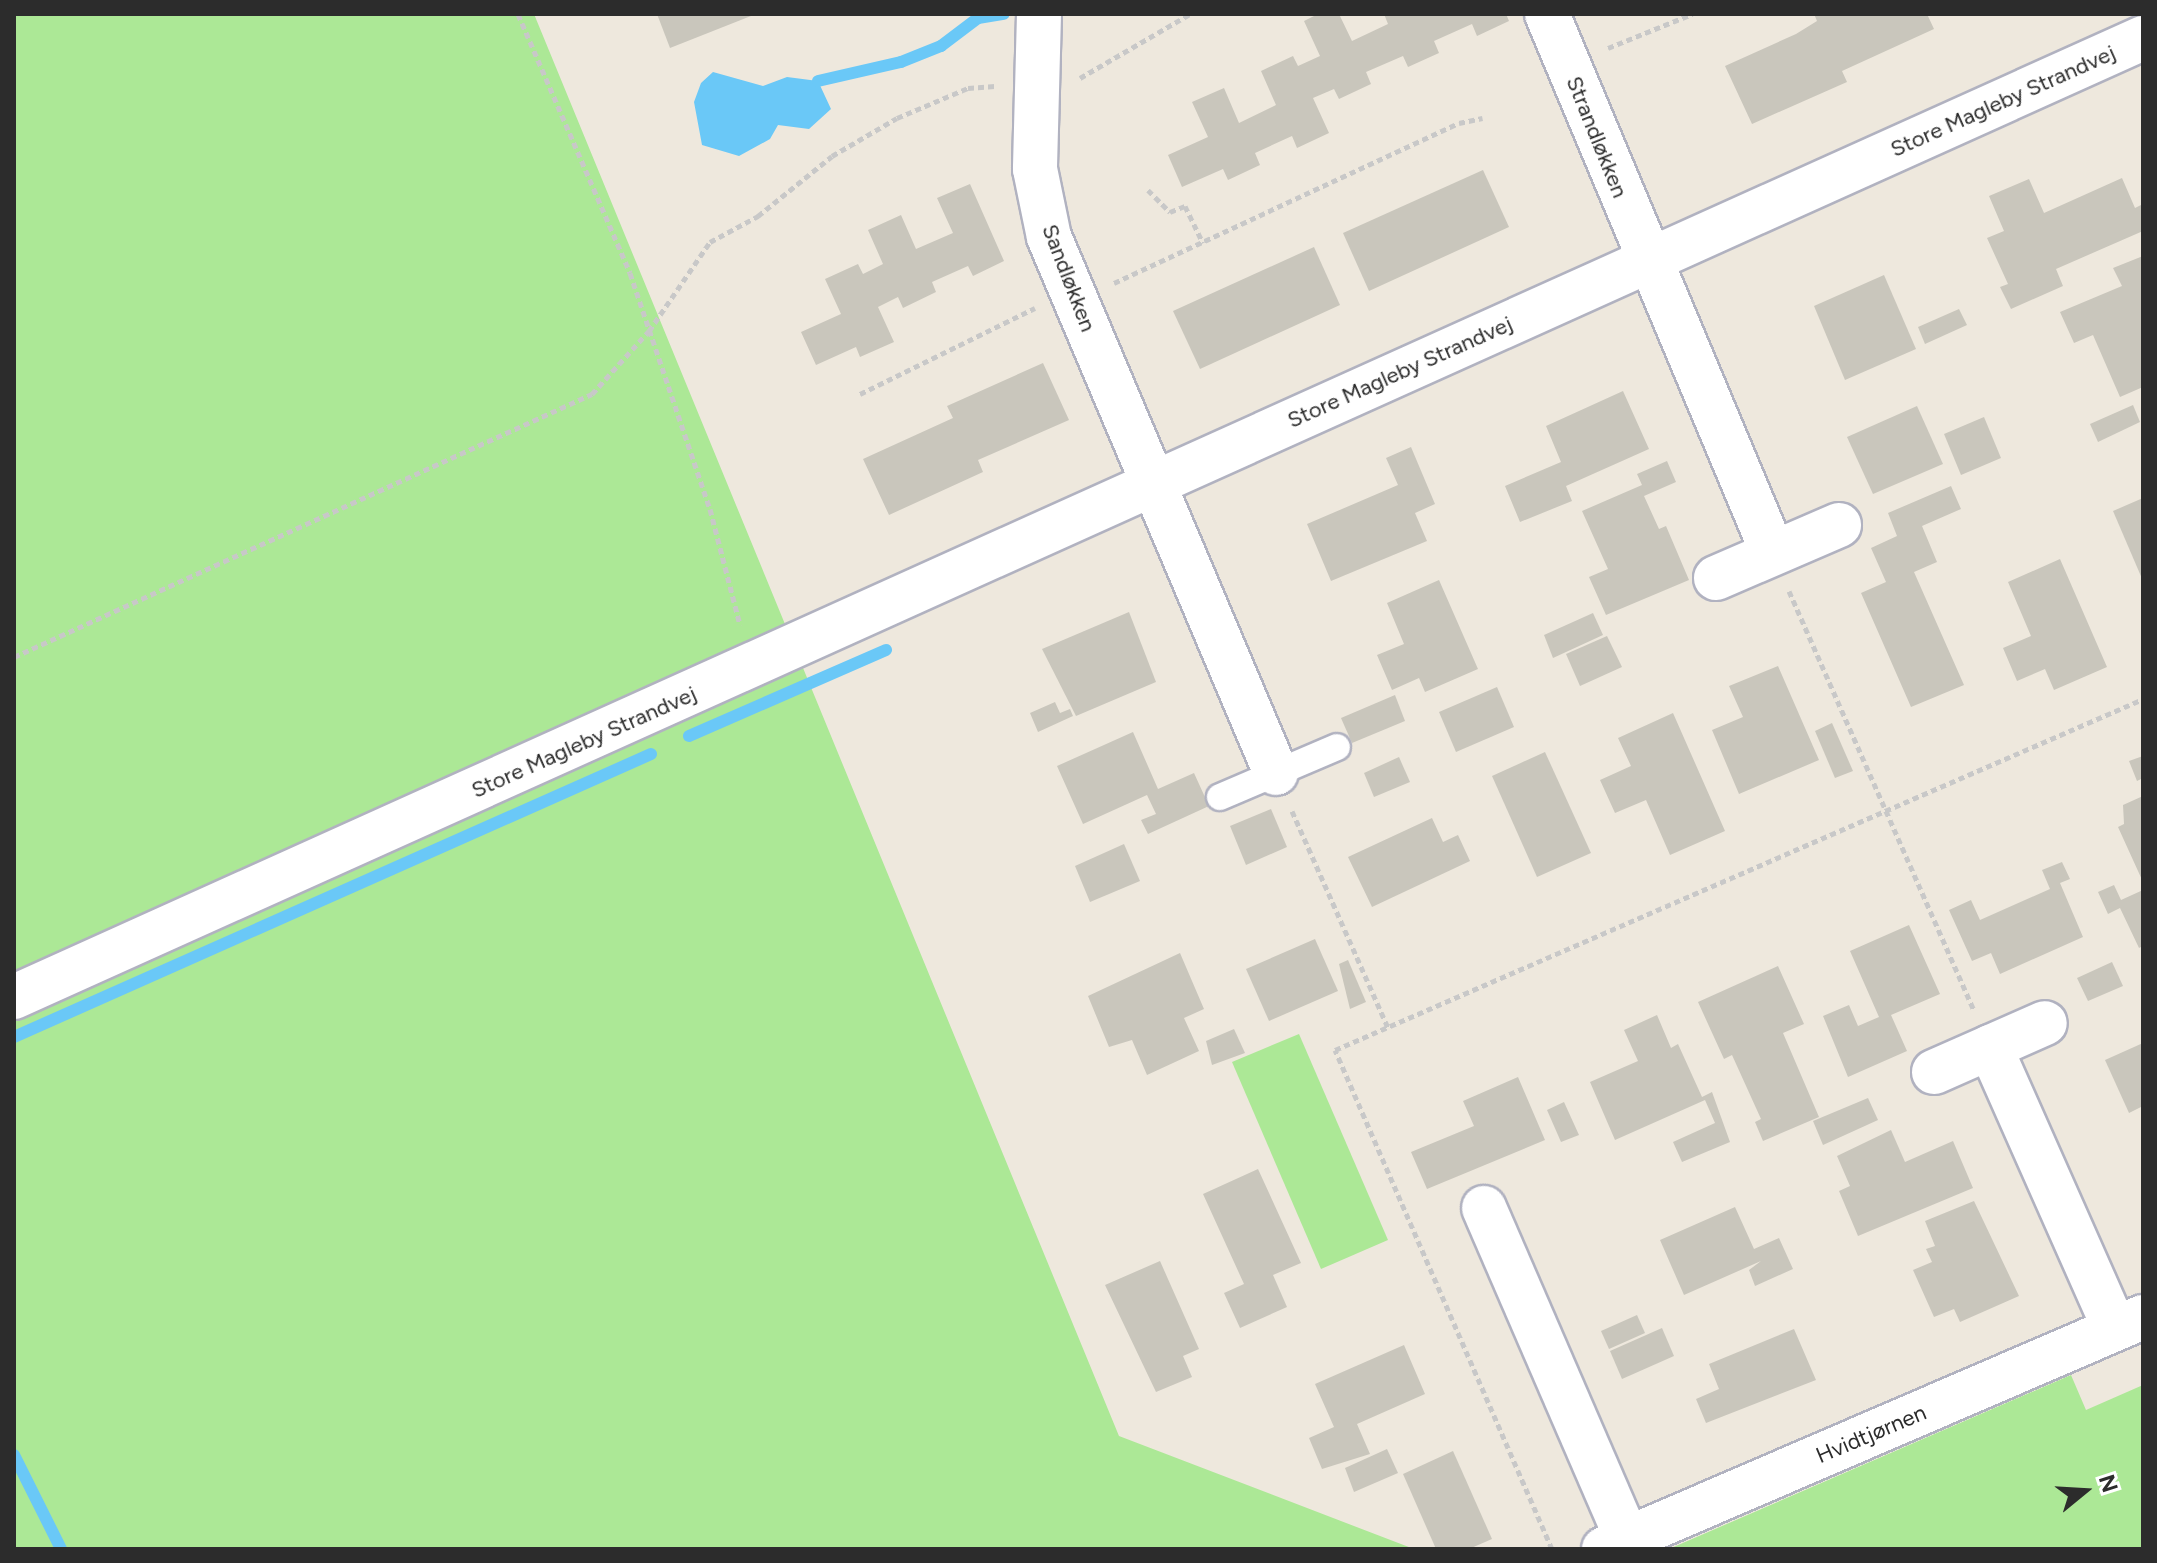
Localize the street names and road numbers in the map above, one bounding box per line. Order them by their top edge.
street label: Store Magleby Strandvej [1886,39,2120,163]
street label: Strandløkken [1561,72,1633,202]
street label: Sandløkken [1036,221,1102,335]
street label: Store Magleby Strandvej [1283,310,1517,434]
street label: Store Magleby Strandvej [467,680,701,804]
street label: Hvidtjørnen [1812,1399,1930,1469]

